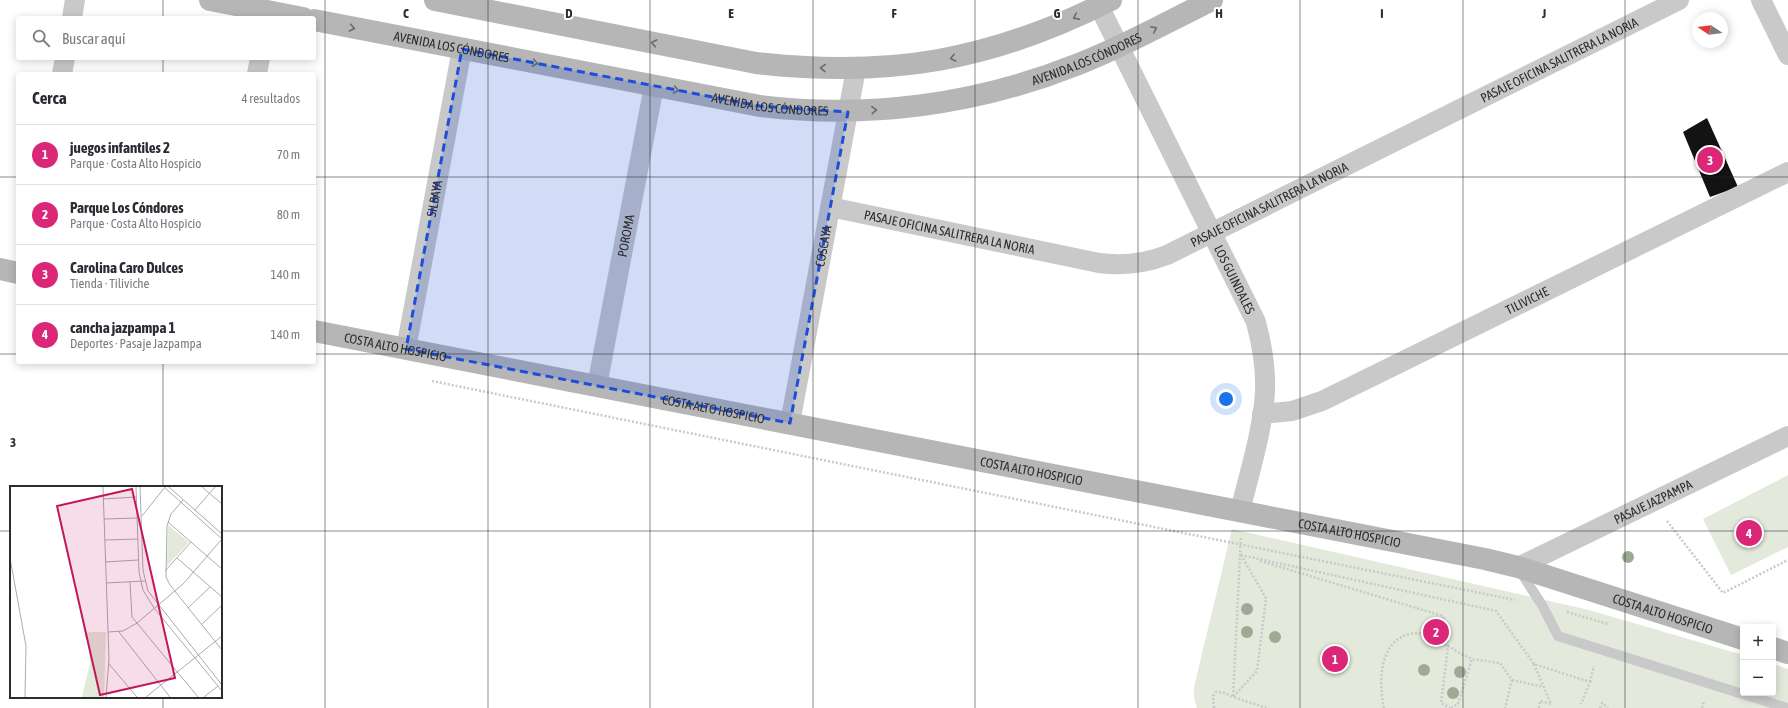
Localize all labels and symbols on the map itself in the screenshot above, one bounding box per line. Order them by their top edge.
text: C [403,6,409,21]
text: D [565,6,573,21]
text: E [728,6,734,21]
text: F [891,6,897,21]
text: G [1054,6,1061,21]
text: H [1215,6,1223,21]
text: I [1380,6,1384,21]
one-way arrow [1072,12,1080,20]
north arrow [1692,12,1728,48]
street label: PASAJE OFICINA SALITRERA LA NORIA [1477,15,1641,105]
one-way arrow [349,23,355,31]
one-way arrow [1150,26,1158,34]
street label: AVENIDA LOS CÓNDORES [392,29,511,66]
street label: AVENIDA LOS CÓNDORES [1030,30,1144,88]
one-way arrow [650,40,657,48]
one-way arrow [950,54,956,62]
one-way arrow [532,58,538,67]
one-way arrow [820,64,826,72]
one-way arrow [673,86,679,94]
street label: AVENIDA LOS CÓNDORES [710,90,829,119]
one-way arrow [871,106,877,115]
pin: 3 [1697,145,1723,175]
street label: PASAJE OFICINA SALITRERA LA NORIA [1188,159,1351,250]
street label: SILBAYA [424,178,445,218]
street label: PASAJE OFICINA SALITRERA LA NORIA [863,207,1037,258]
street label: POROMA [615,213,638,258]
street label: COSCAYA [812,224,835,268]
street label: LOS GUINDALES [1211,243,1258,317]
street label: TILIVICHE [1503,284,1551,318]
street label: COSTA ALTO HOSPICIO [343,330,448,365]
your location [1216,389,1236,409]
street label: COSTA ALTO HOSPICIO [661,392,766,427]
text: 3 [10,435,16,450]
street label: COSTA ALTO HOSPICIO [979,454,1084,489]
street label: PASAJE JAZPAMPA [1612,476,1695,527]
inset map [10,486,222,698]
street label: COSTA ALTO HOSPICIO [1297,516,1402,551]
pin: 4 [1736,518,1762,548]
street label: COSTA ALTO HOSPICIO [1611,591,1715,637]
pin: 2 [1423,617,1449,647]
pin: 1 [1322,644,1348,674]

